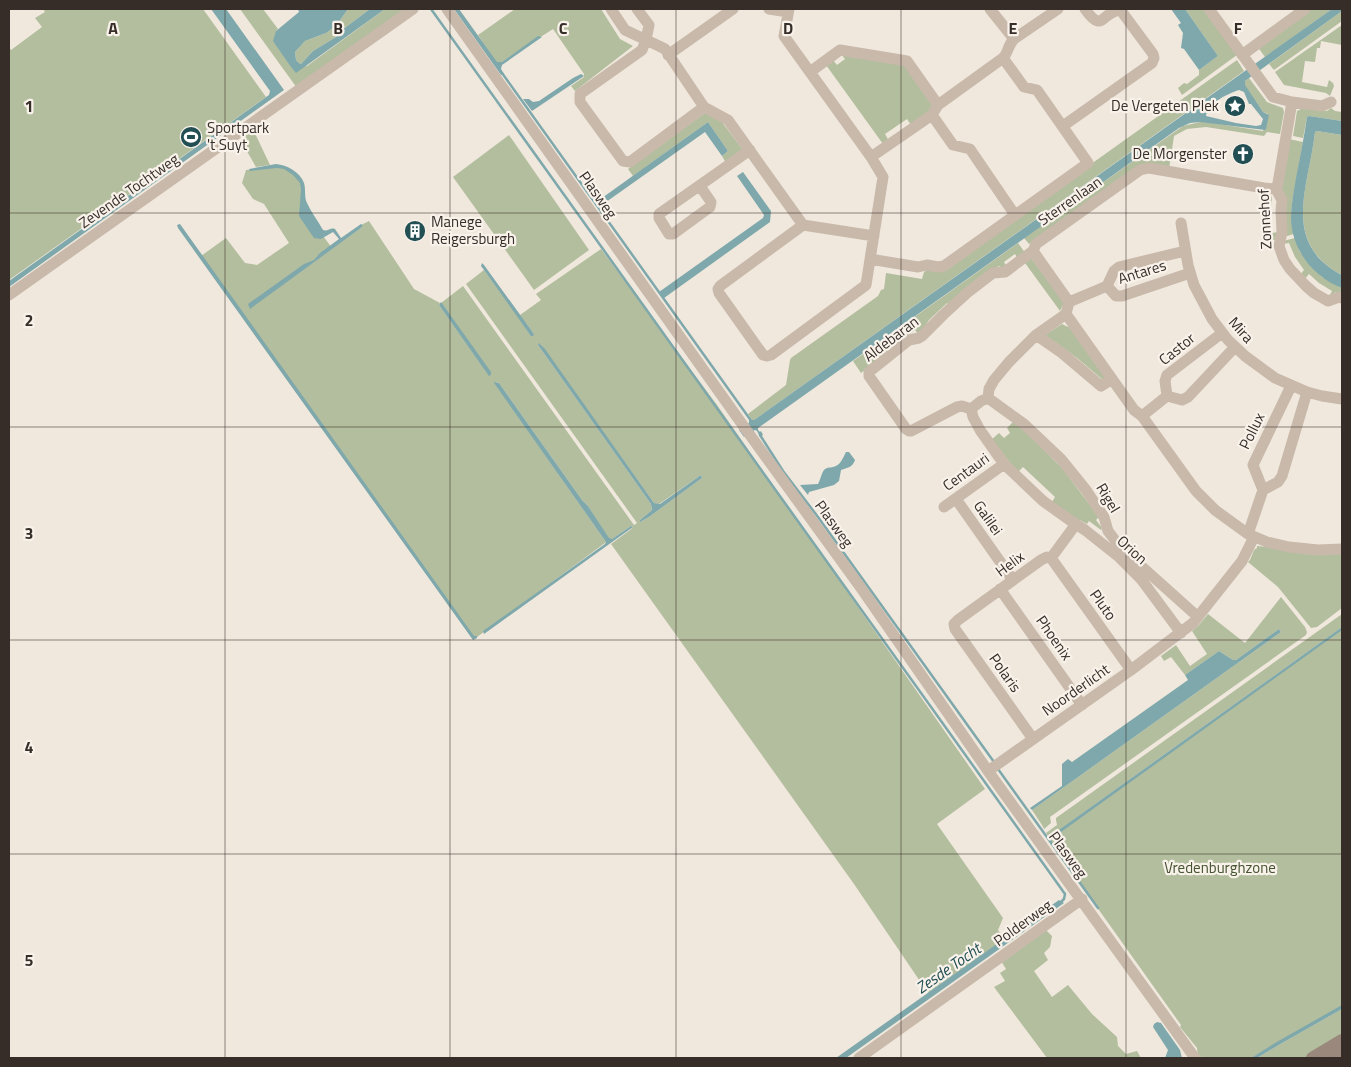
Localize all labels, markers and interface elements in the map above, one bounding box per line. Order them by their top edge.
text: A [108,16,118,40]
text: B [333,16,343,40]
text: C [559,16,568,40]
text: D [783,16,793,40]
text: E [1009,16,1018,40]
text: F [1234,16,1243,40]
text: 1 [25,94,33,118]
place label: De Vergeten Plek [1111,94,1219,117]
place icon: De Vergeten Plek [1223,94,1247,118]
place label: Sportpark 't Suyt [207,116,269,156]
sports icon: Sportpark 't Suyt [179,125,203,149]
place label: De Morgenster [1133,142,1227,165]
church icon: De Morgenster [1231,142,1255,166]
street label: Zevende Tochtweg [74,147,184,234]
street label: Plasweg [574,166,623,223]
street label: Sterrenlaan [1033,170,1106,231]
street label: Zonnehof [1251,188,1278,250]
place label: Manege Reigersburgh [431,210,515,250]
building icon: Manege Reigersburgh [403,219,427,243]
street label: Antares [1115,253,1169,290]
text: 2 [25,308,33,332]
street label: Aldebaran [858,310,923,367]
street label: Mira [1223,311,1260,348]
street label: Castor [1154,327,1200,370]
street label: Pollux [1233,408,1270,453]
street label: Centauri [938,447,994,496]
street label: Rigel [1091,478,1126,517]
street label: Plasweg [809,495,860,552]
street label: Galilei [968,496,1009,540]
text: 3 [25,521,33,545]
street label: Orion [1112,530,1153,570]
street label: Helix [990,545,1029,582]
street label: Pluto [1084,584,1122,625]
street label: Phoenix [1030,610,1078,665]
street label: Polaris [984,648,1027,697]
street label: Noorderlicht [1037,657,1115,721]
text: 4 [25,735,34,759]
street label: Plasweg [1043,826,1094,883]
park label: Vredenburghzone [1164,856,1276,879]
street label: Polderweg [989,893,1057,952]
water label: Zesde Tocht [911,936,987,999]
text: 5 [25,948,34,972]

